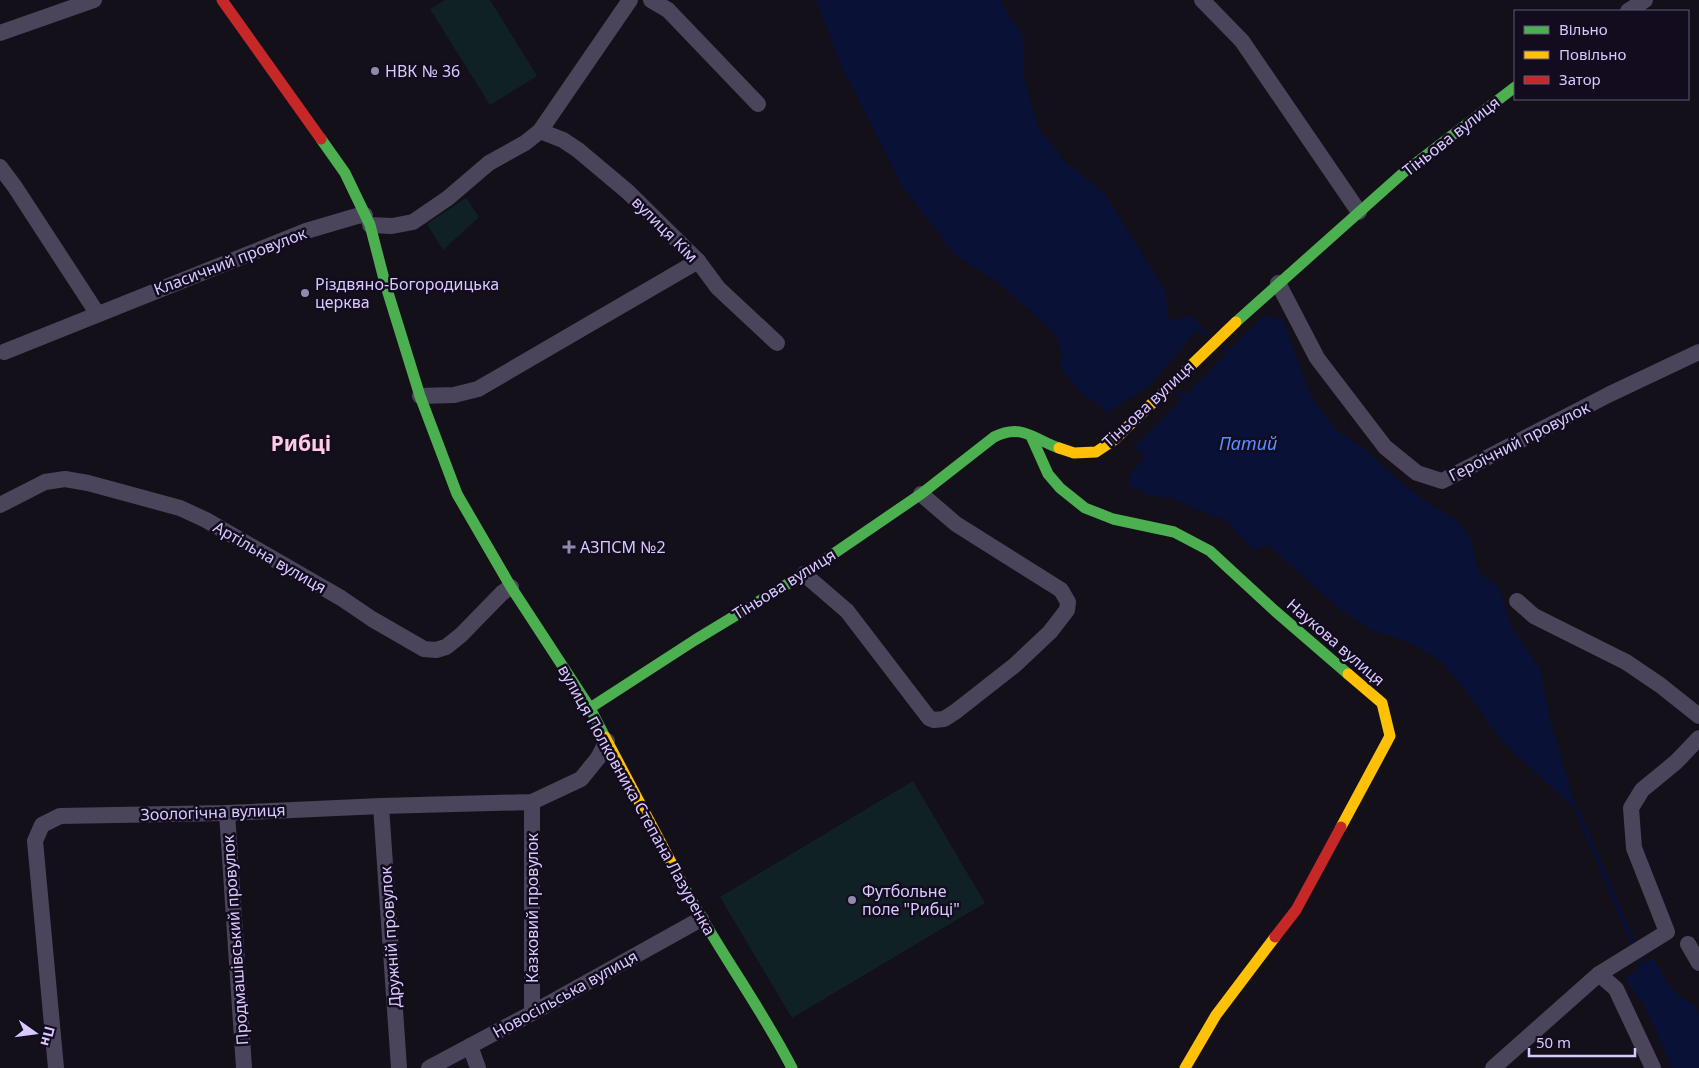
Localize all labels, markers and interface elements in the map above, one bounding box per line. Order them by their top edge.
legend [1514,10,1689,100]
text: Вільно [1559,19,1608,39]
text: Повільно [1559,44,1626,64]
place label: НВК № 36 [385,60,460,82]
marker: НВК № 36 [369,65,381,77]
text: Затор [1559,69,1601,89]
street label: Тіньова вулиця [1398,91,1504,181]
street label: вулиця Кім [627,191,703,267]
street label: Класичний провулок [150,222,310,300]
place label: Різдвяно-Богородицька церква [315,273,499,313]
marker: Різдвяно-Богородицька церква [299,287,311,299]
street label: Тіньова вулиця [1097,356,1199,452]
street label: Героїчний провулок [1445,396,1594,486]
district label: Рибці [271,429,331,457]
water label: Патий [1219,431,1277,455]
street label: Артільна вулиця [210,516,330,598]
place label: АЗПСМ №2 [580,536,666,558]
marker: АЗПСМ №2 [562,540,576,554]
street label: Тіньова вулиця [728,543,840,625]
street label: Наукова вулиця [1282,593,1390,691]
street label: вулиця Полковника Степана Лазуренка [553,661,721,939]
street label: Зоологічна вулиця [140,798,286,826]
street label: Казковий провулок [521,833,543,983]
street label: Продмашівський провулок [217,834,253,1046]
street label: Дружній провулок [374,865,406,1008]
place label: Футбольне поле "Рибці" [862,880,960,920]
marker: Футбольне поле "Рибці" [846,894,858,906]
street label: Новосільська вулиця [489,945,641,1043]
north arrow [10,1008,60,1058]
text: Пн [36,1024,60,1048]
scale bar [1529,1026,1635,1058]
text: 50 m [1536,1032,1571,1052]

